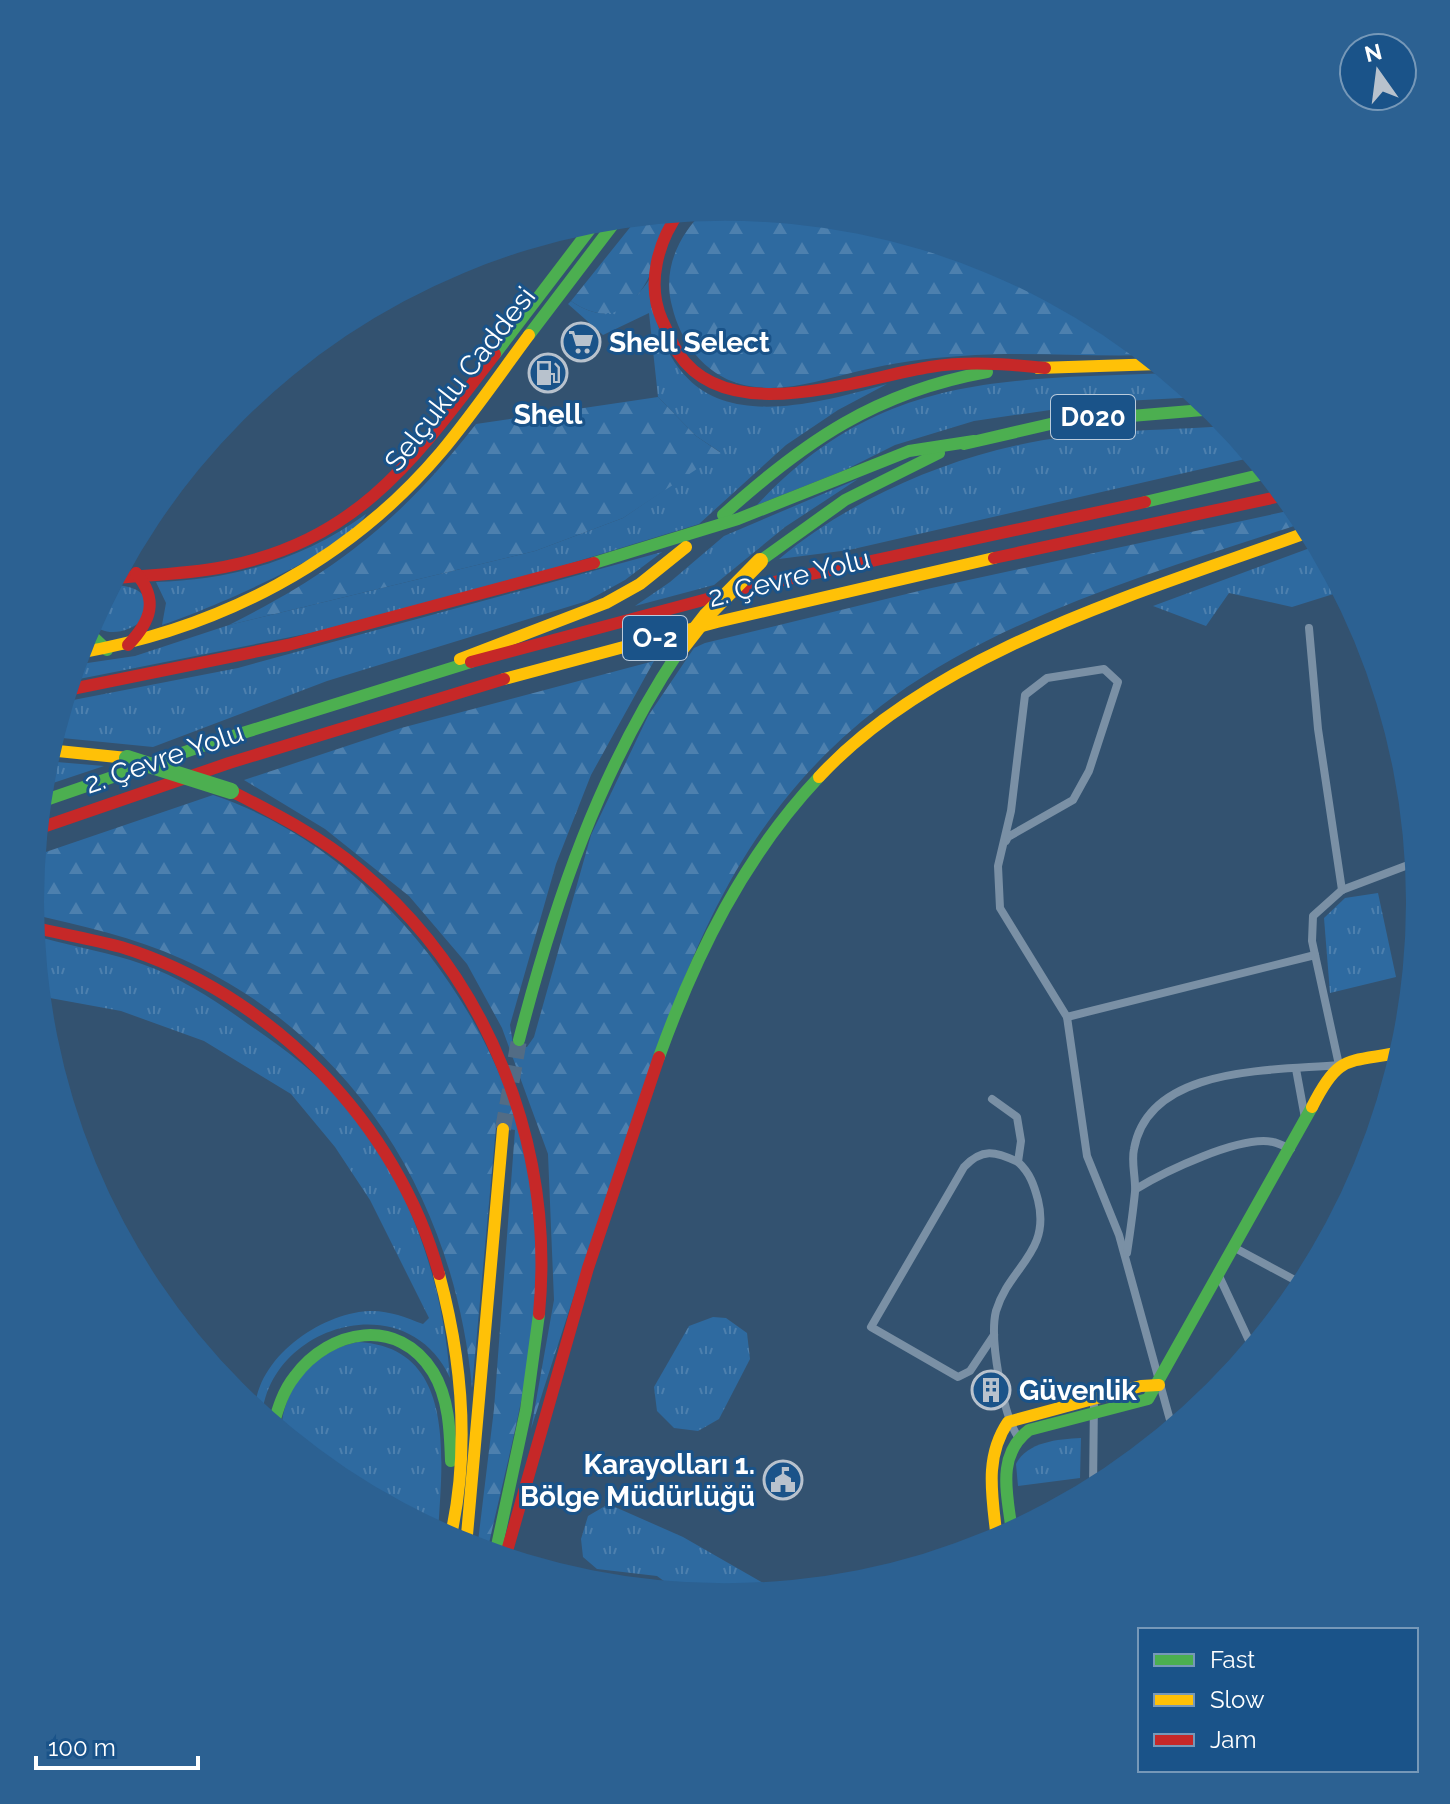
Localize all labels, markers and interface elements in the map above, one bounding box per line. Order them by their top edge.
north arrow [1338,32,1418,112]
text: N [1362,38,1384,67]
street label: Selçuklu Caddesi [378,280,542,478]
supermarket icon: Shell Select [560,321,602,363]
place label: Shell Select [609,326,770,359]
fuel station icon: Shell [527,352,569,394]
road number: D020 [1051,395,1135,439]
place label: Shell [514,398,582,431]
street label: 2. Çevre Yolu [705,542,873,614]
road number: O-2 [623,616,687,660]
street label: 2. Çevre Yolu [80,715,248,801]
building icon: Güvenlik [970,1369,1012,1411]
place label: Güvenlik [1019,1374,1137,1407]
place label: Karayolları 1. Bölge Müdürlüğü [520,1448,755,1513]
public building icon: Karayolları 1. Bölge Müdürlüğü [762,1459,804,1501]
legend [1138,1628,1418,1772]
text: Fast [1210,1645,1255,1674]
text: Slow [1210,1685,1265,1714]
scale bar [36,1720,198,1770]
text: Jam [1210,1725,1256,1754]
text: 100 m [48,1733,116,1762]

